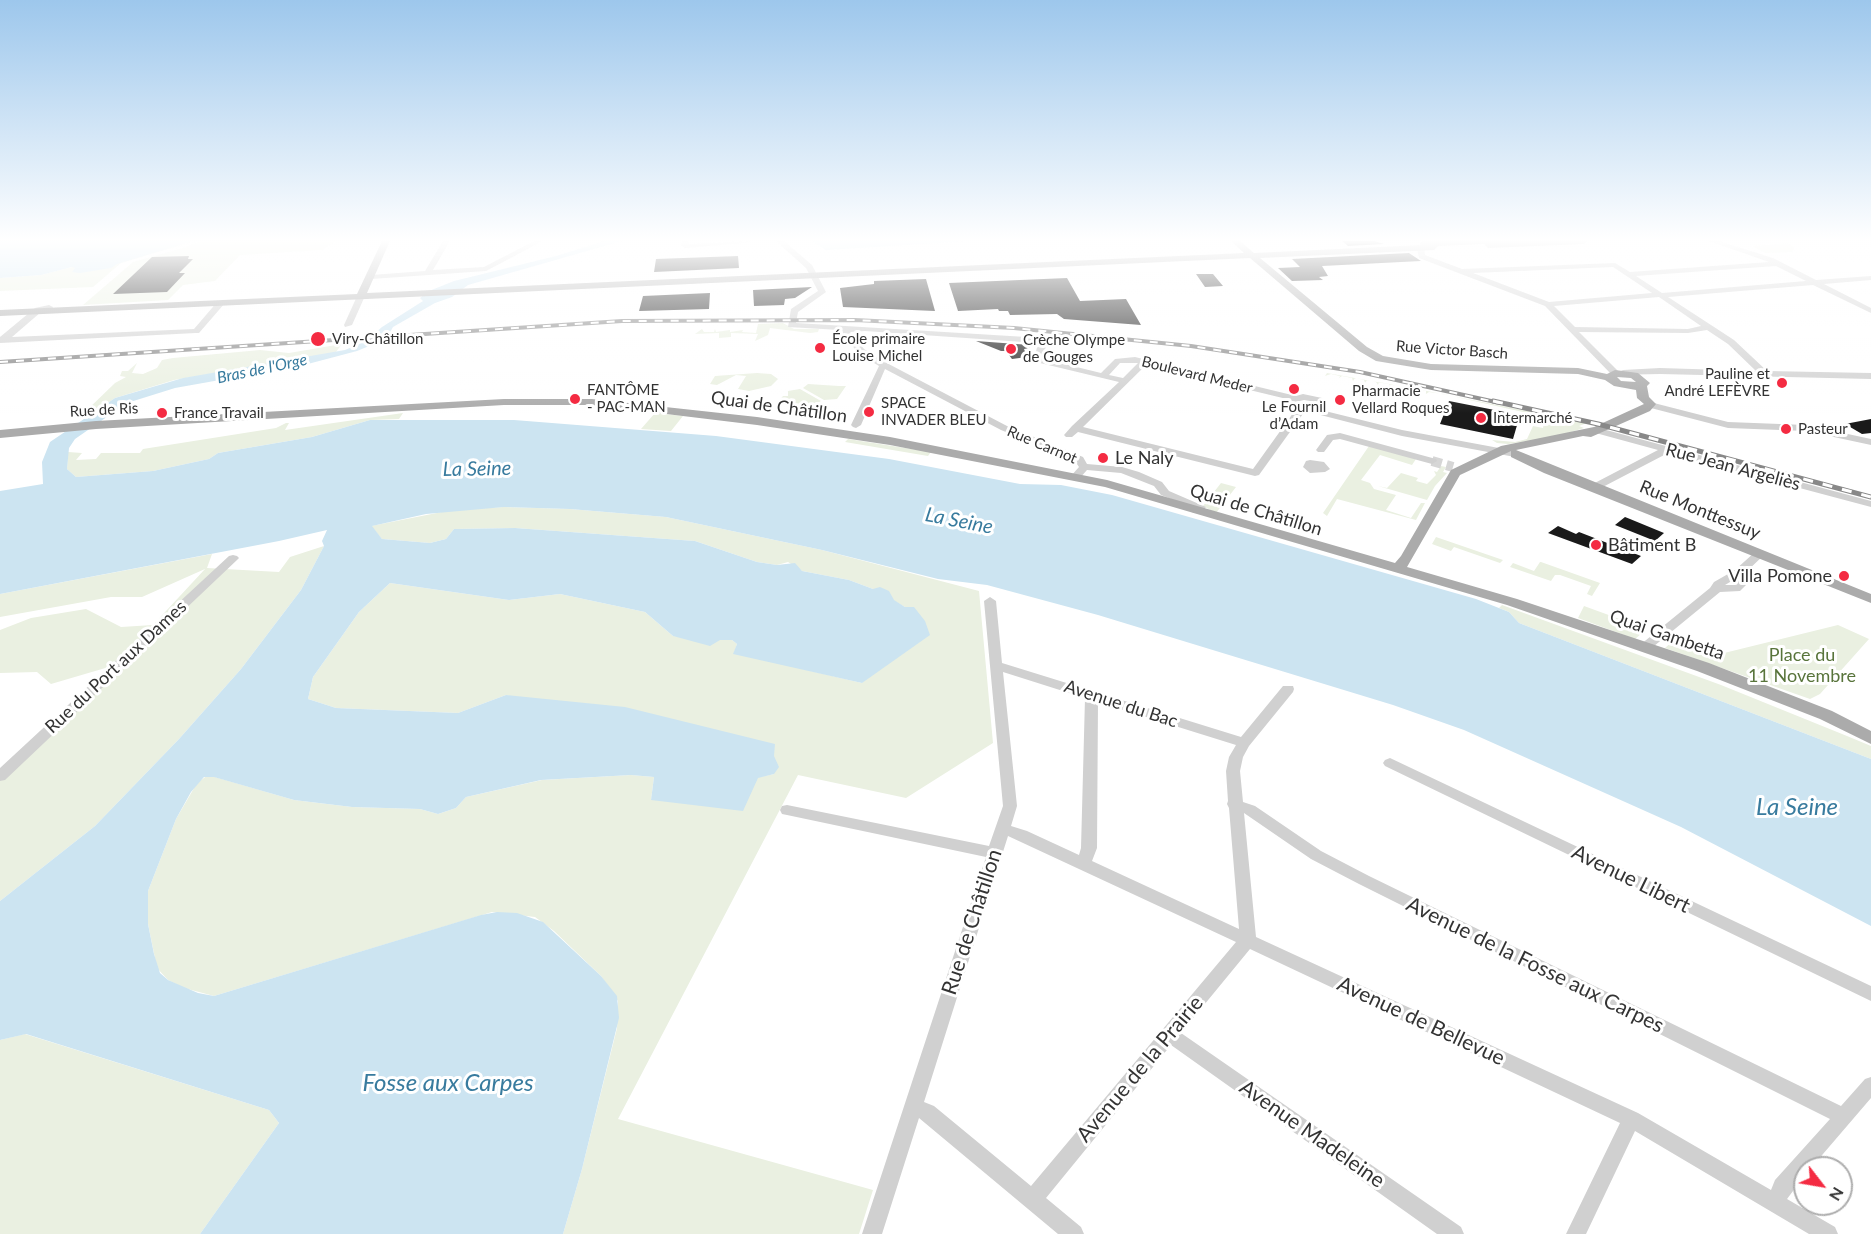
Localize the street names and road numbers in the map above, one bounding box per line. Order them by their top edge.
street label: Rue Victor Basch [1395,337,1509,363]
street label: Boulevard Meder [1140,353,1254,397]
street label: Quai de Châtillon [710,387,848,427]
street label: Rue de Ris [69,399,139,421]
street label: Rue Carnot [1004,422,1080,468]
street label: Rue Jean Argeliès [1663,439,1803,495]
street label: Rue Monttessuy [1636,476,1764,544]
street label: Quai de Châtillon [1187,480,1325,540]
street label: Rue du Port aux Dames [41,596,191,738]
street label: Quai Gambetta [1607,605,1727,665]
street label: Avenue du Bac [1062,676,1180,732]
street label: Avenue Libert [1568,839,1694,919]
street label: Rue de Châtillon [937,846,1007,998]
street label: Avenue de la Fosse aux Carpes [1402,892,1668,1038]
street label: Avenue de Bellevue [1333,971,1509,1071]
street label: Avenue de la Prairie [1072,991,1208,1147]
street label: Avenue Madeleine [1235,1075,1389,1193]

